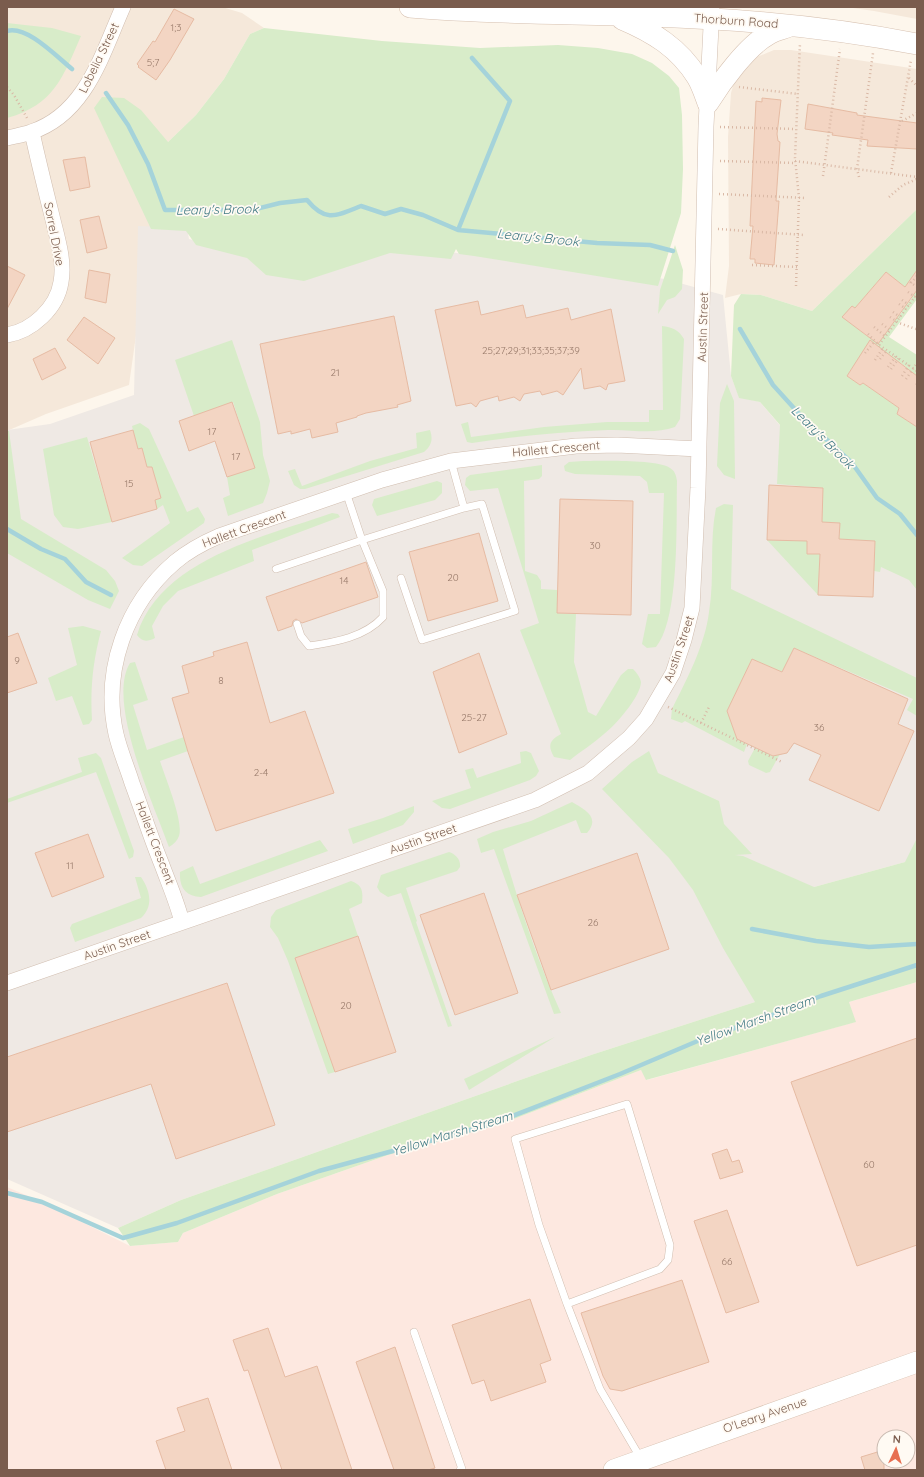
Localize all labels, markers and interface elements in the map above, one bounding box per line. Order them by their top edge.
street label: Thorburn Road [693,10,779,31]
street label: Lobelia Street [75,20,122,95]
house number: 1;3 [171,21,181,34]
house number: 5;7 [147,56,159,69]
water label: Leary's Brook [176,200,259,218]
street label: Sorrel Drive [41,201,68,267]
water label: Leary's Brook [496,225,581,249]
street label: Austin Street [694,292,711,362]
house number: 25;27;29;31;33;35;37;39 [482,344,580,357]
house number: 21 [330,366,340,379]
water label: Leary's Brook [788,402,859,473]
house number: 17 [208,425,216,438]
street label: Hallett Crescent [511,437,600,460]
house number: 17 [232,450,240,463]
house number: 15 [124,477,134,490]
street label: Hallett Crescent [200,506,288,551]
house number: 30 [589,539,601,552]
house number: 20 [447,571,459,584]
house number: 14 [340,574,348,587]
street label: Austin Street [660,613,697,684]
house number: 9 [14,654,20,667]
house number: 8 [218,674,224,687]
house number: 25-27 [461,711,487,724]
house number: 36 [814,721,825,734]
house number: 2-4 [254,766,268,779]
street label: Hallett Crescent [133,799,178,887]
street label: Austin Street [387,820,458,857]
house number: 11 [66,859,74,872]
house number: 26 [588,916,599,929]
street label: Austin Street [81,926,152,963]
water label: Yellow Marsh Stream [693,991,818,1049]
house number: 20 [340,999,352,1012]
water label: Yellow Marsh Stream [390,1107,515,1159]
house number: 60 [863,1158,875,1171]
house number: 66 [722,1255,733,1268]
street label: O'Leary Avenue [721,1393,809,1436]
north arrow [876,1429,916,1469]
text: N [892,1432,901,1446]

